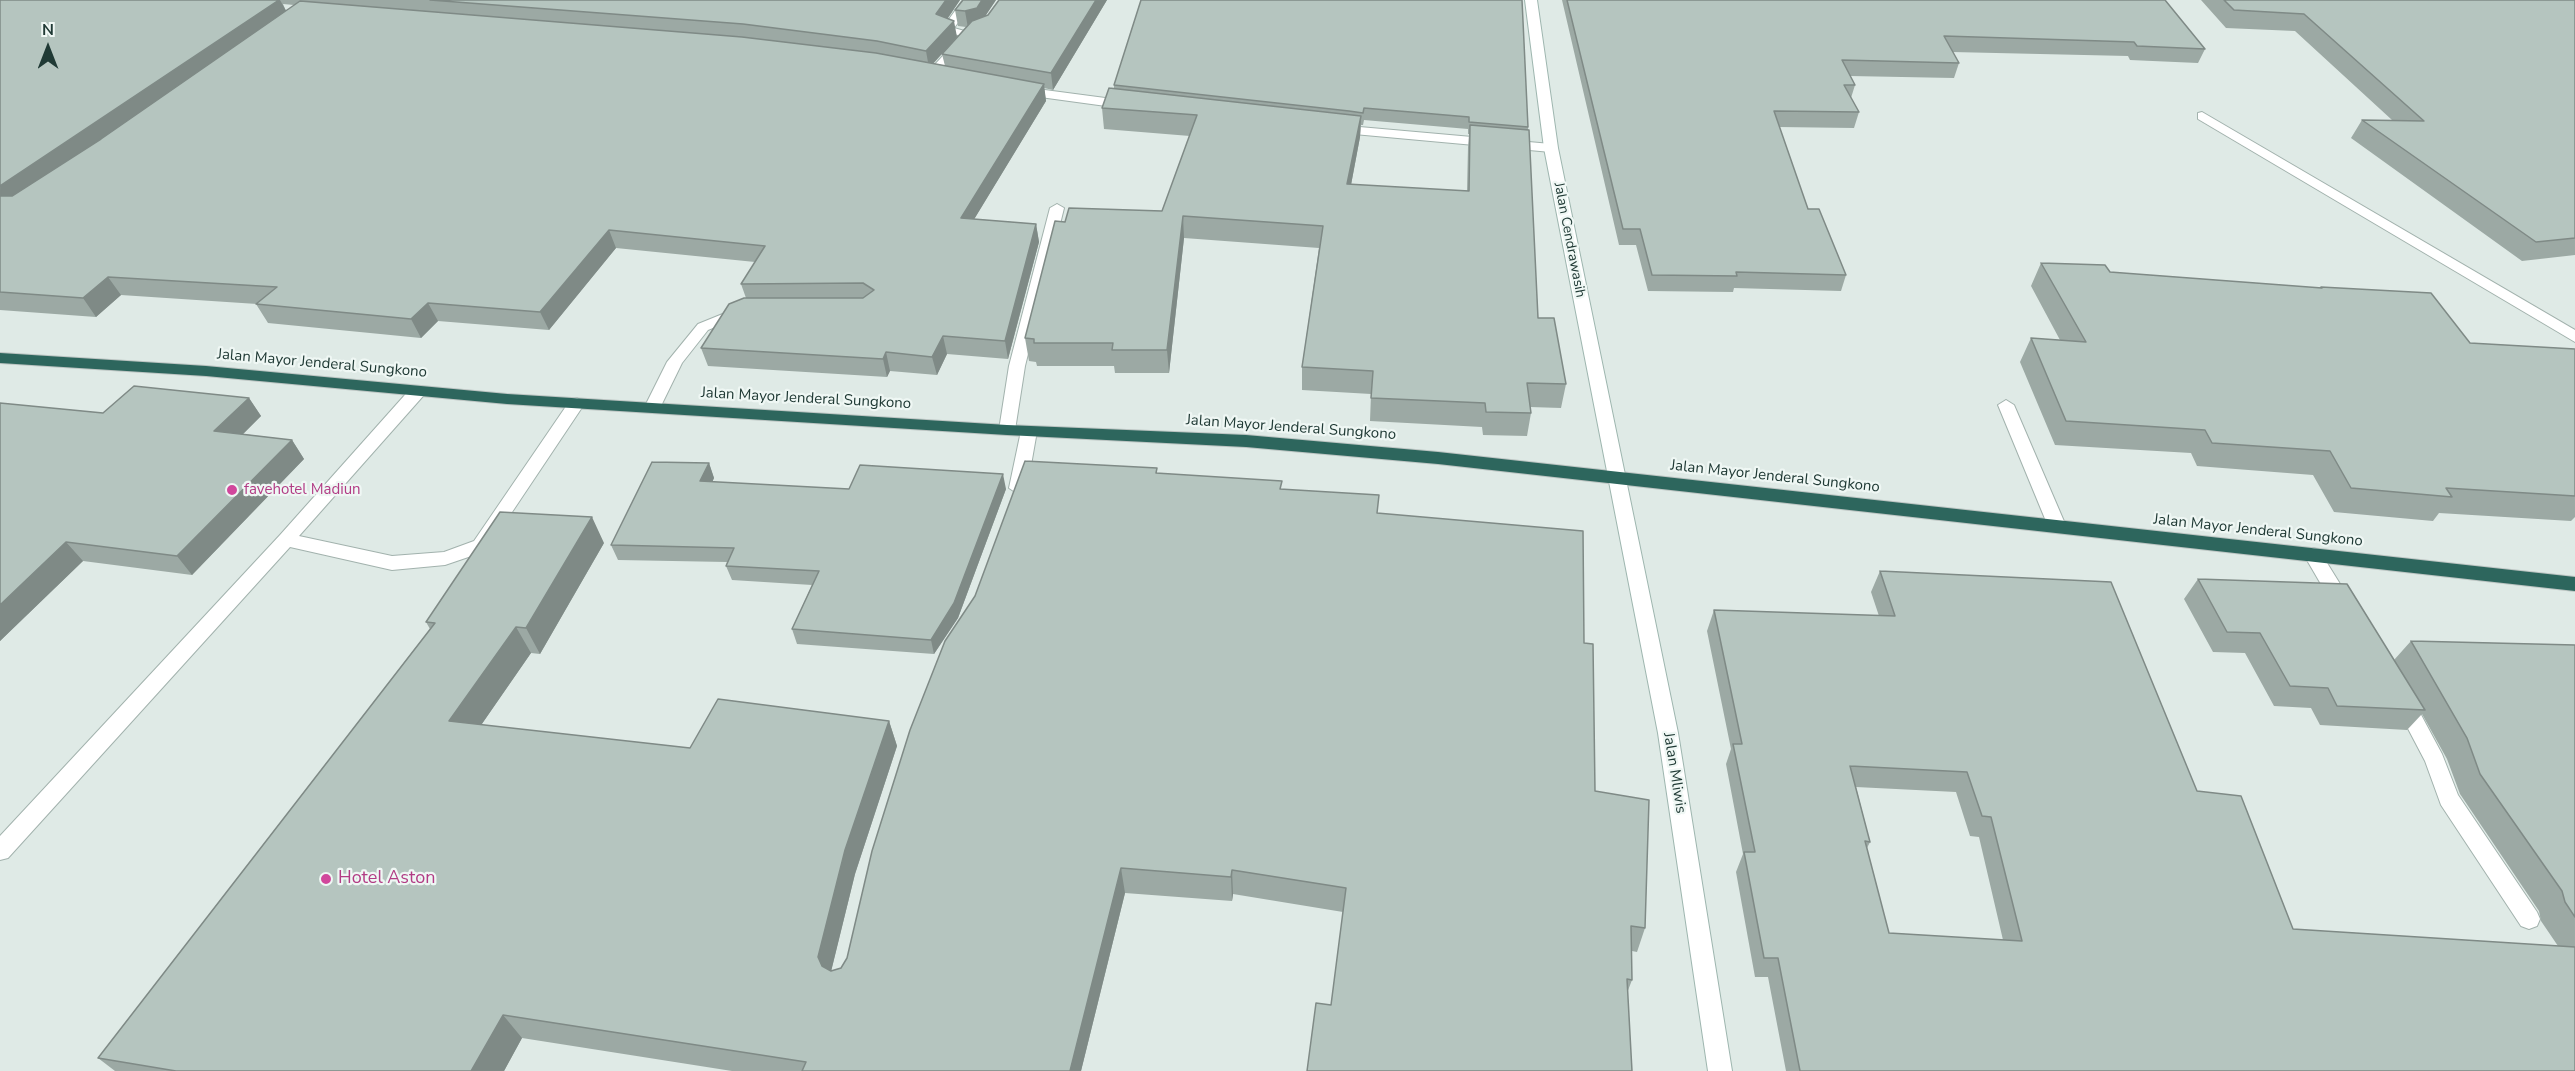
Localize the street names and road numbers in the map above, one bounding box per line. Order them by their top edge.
street label: Jalan Cendrawasih [1550,181,1588,299]
street label: Jalan Mayor Jenderal Sungkono [216,346,428,382]
street label: Jalan Mayor Jenderal Sungkono [700,385,912,413]
street label: Jalan Mayor Jenderal Sungkono [1185,412,1397,444]
street label: Jalan Mayor Jenderal Sungkono [1669,457,1881,497]
street label: Jalan Mayor Jenderal Sungkono [2152,511,2364,551]
street label: Jalan Mliwis [1659,731,1689,815]

